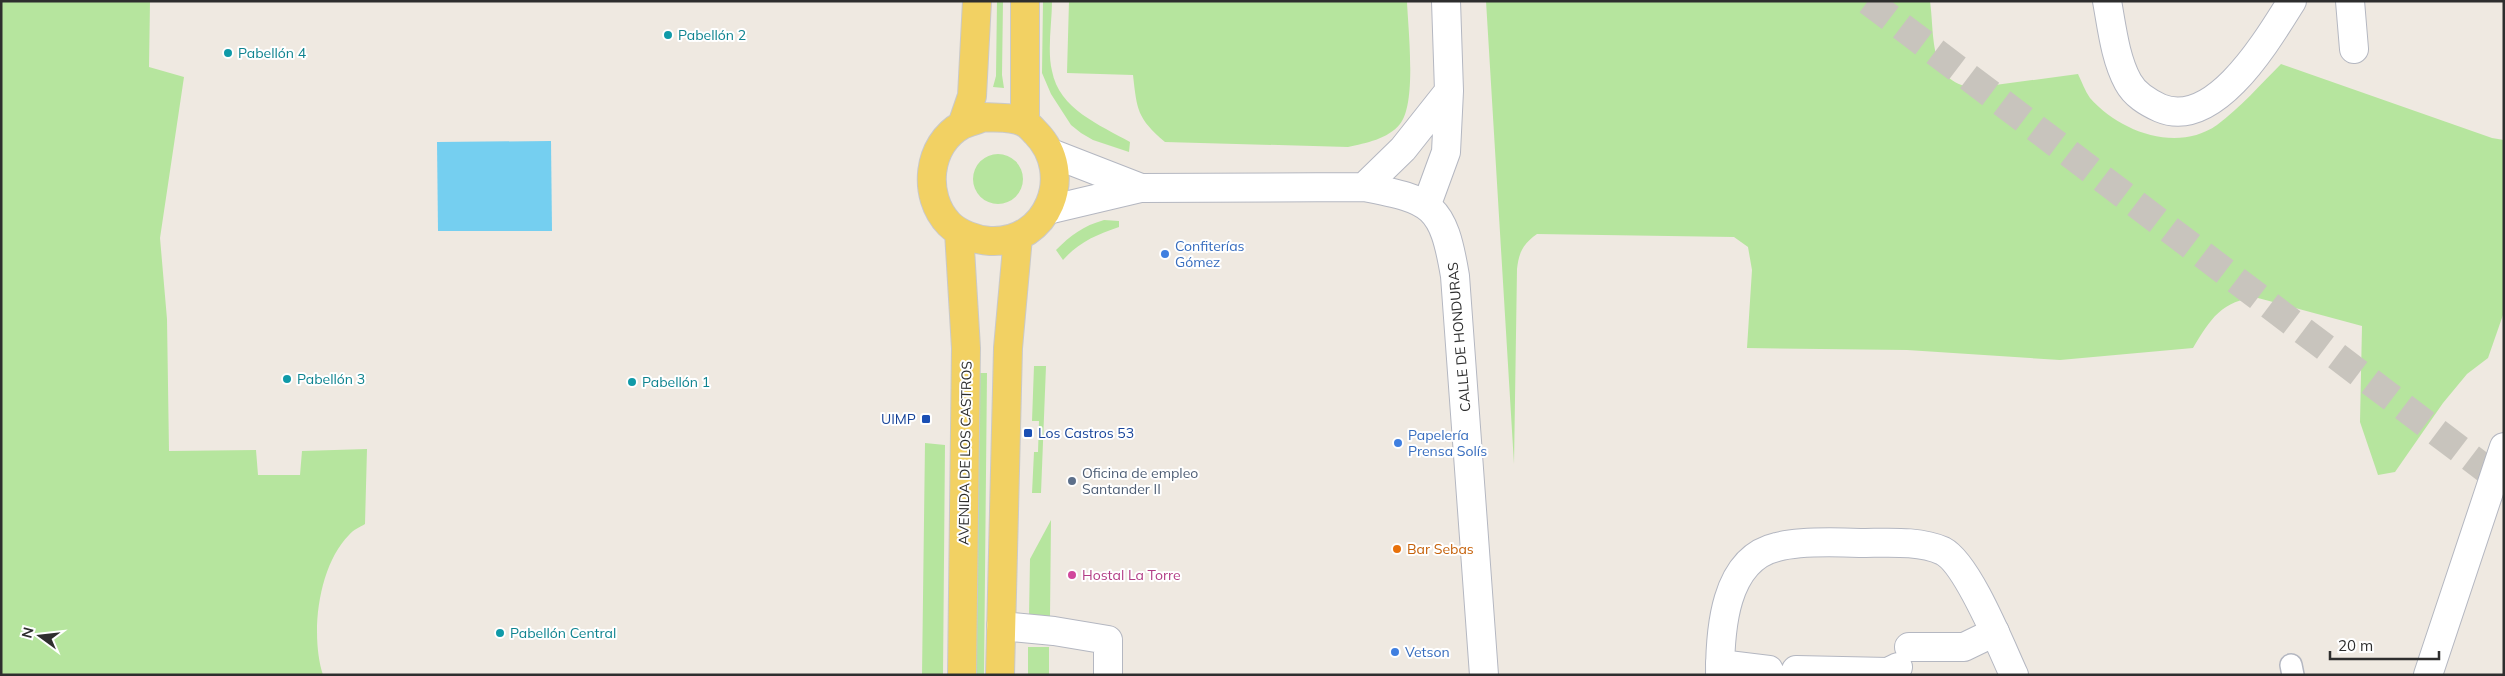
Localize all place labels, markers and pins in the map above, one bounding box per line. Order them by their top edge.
place label: Pabellón 2 [678,26,746,44]
marker: Pabellón 2 [662,29,674,41]
place label: Pabellón 4 [238,44,307,62]
marker: Pabellón 4 [222,47,234,59]
place label: Confiterías Gómez [1175,237,1245,271]
marker: Confiterías Gómez [1159,248,1171,260]
place label: Pabellón 3 [297,370,365,388]
marker: Pabellón 3 [281,373,293,385]
place label: Pabellón 1 [642,373,710,391]
marker: Pabellón 1 [626,376,638,388]
place label: UIMP [881,410,916,428]
marker: UIMP [920,413,932,425]
place label: Los Castros 53 [1038,424,1134,442]
place label: Papelería Prensa Solís [1408,426,1487,460]
marker: Los Castros 53 [1022,427,1034,439]
marker: Papelería Prensa Solís [1392,437,1404,449]
place label: Oficina de empleo Santander II [1082,464,1198,498]
marker: Oficina de empleo Santander II [1066,475,1078,487]
place label: Bar Sebas [1407,540,1474,558]
marker: Bar Sebas [1391,543,1403,555]
place label: Hostal La Torre [1082,566,1181,584]
marker: Hostal La Torre [1066,569,1078,581]
place label: Pabellón Central [510,624,616,642]
marker: Pabellón Central [494,627,506,639]
place label: Vetson [1405,643,1450,661]
marker: Vetson [1389,646,1401,658]

